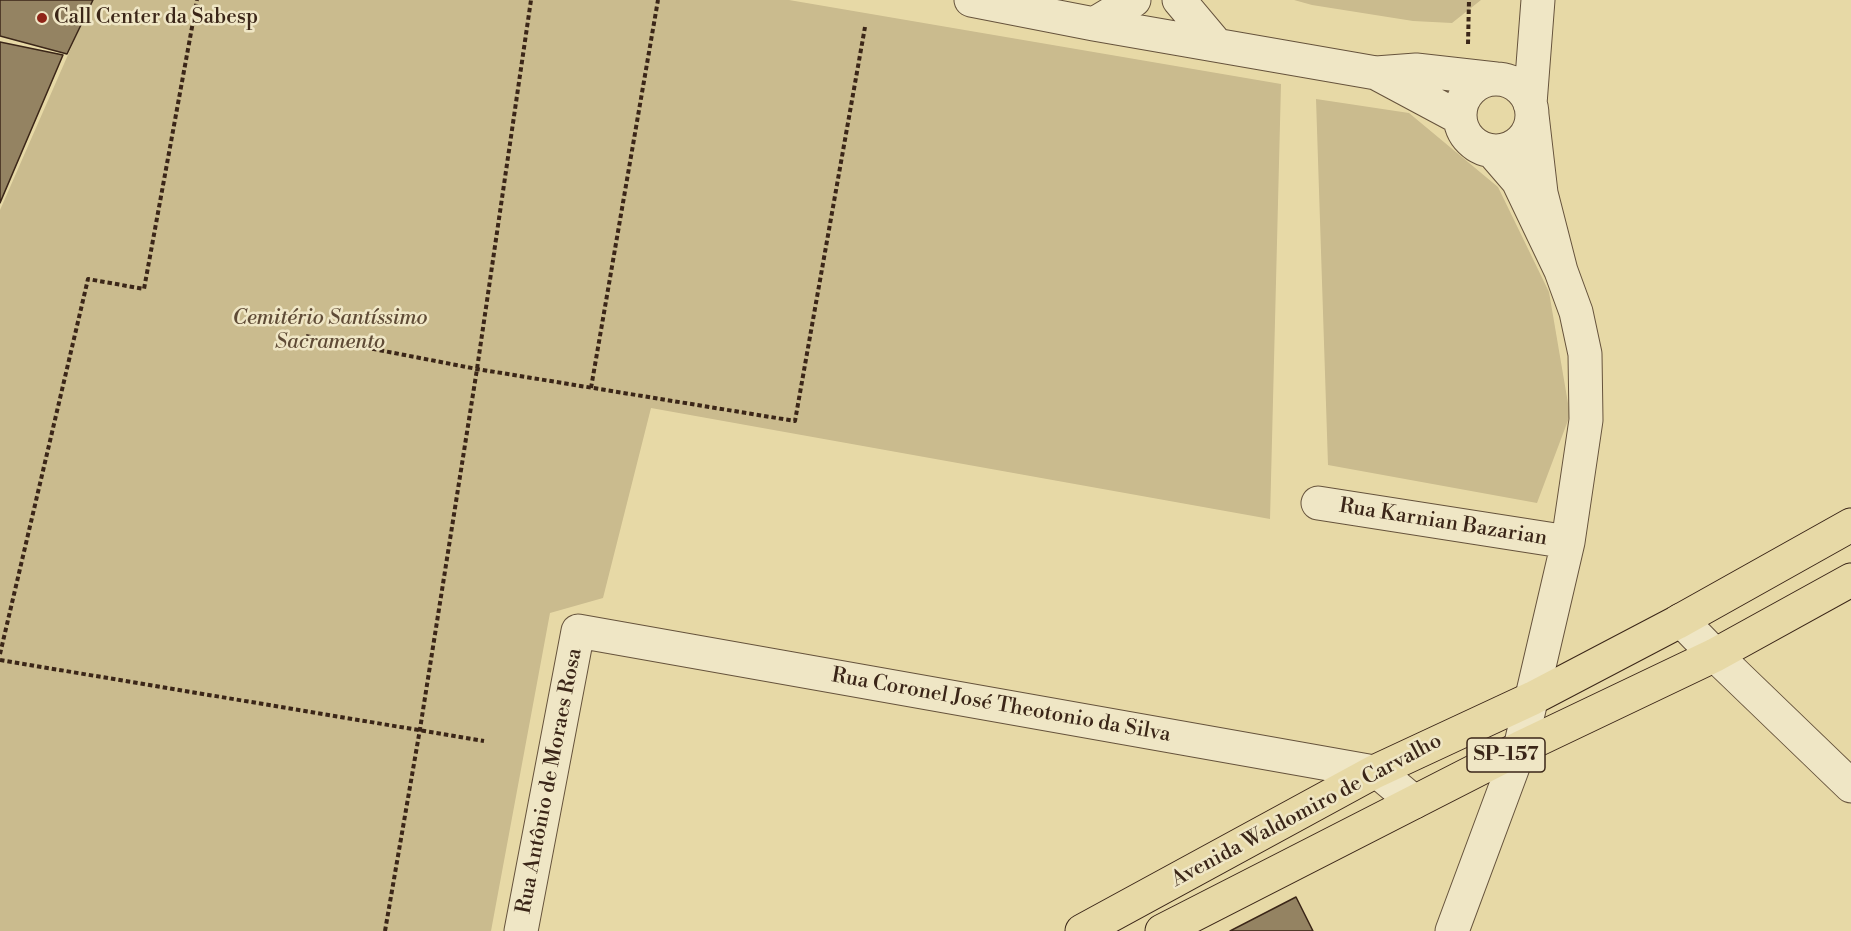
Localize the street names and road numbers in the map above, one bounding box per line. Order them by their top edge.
street label: Rua Karnian Bazarian [1337,494,1549,552]
street label: Rua Antônio de Moraes Rosa [512,646,588,916]
street label: Rua Coronel José Theotonio da Silva [830,664,1172,748]
street label: Avenida Waldomiro de Carvalho [1168,729,1446,893]
road number: SP-157 [1467,738,1545,772]

